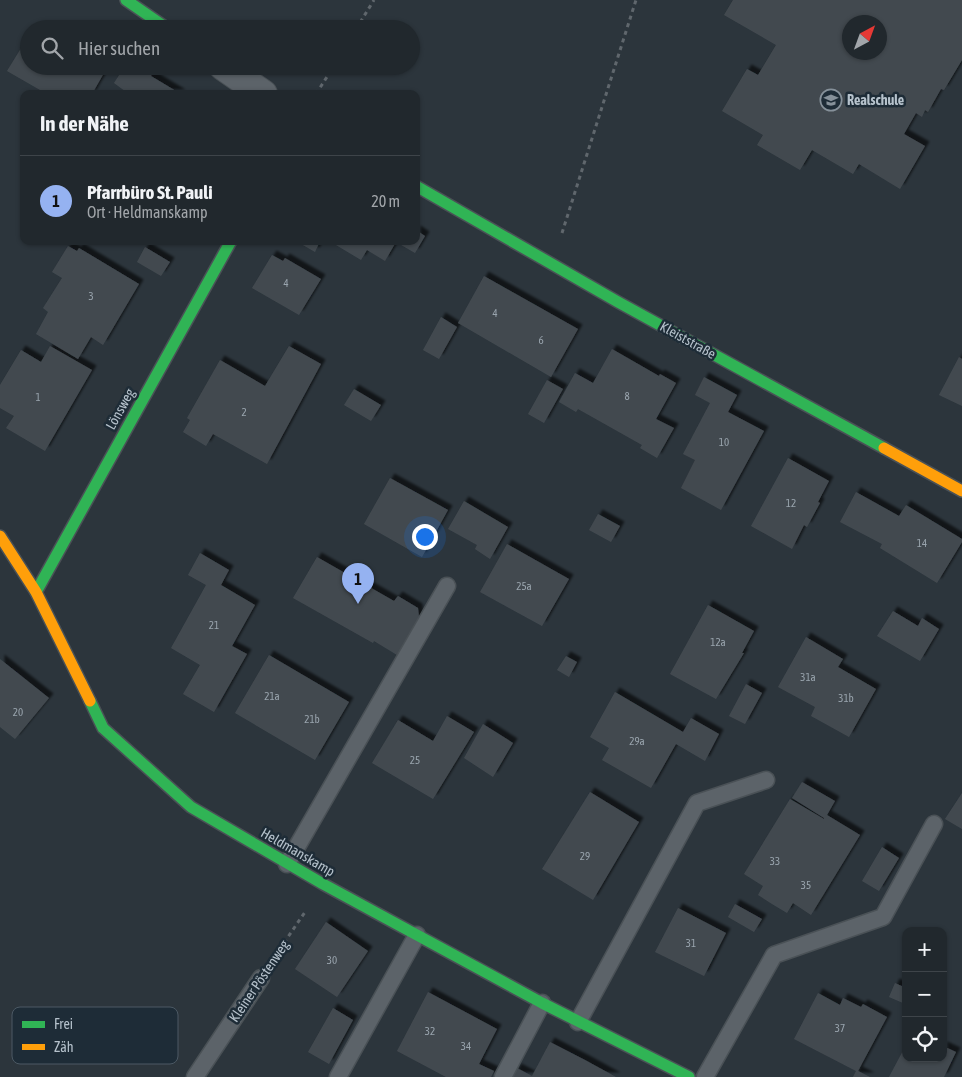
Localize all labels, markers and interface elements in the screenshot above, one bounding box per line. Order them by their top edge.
north arrow [842,15,887,60]
search box [20,20,420,75]
icon: search [38,34,66,62]
text: Hier suchen [78,37,160,59]
school or university icon: Realschule [819,88,843,112]
place label: Realschule [847,92,904,108]
text: In der Nähe [40,111,129,135]
text: Pfarrbüro St. Pauli [87,181,213,203]
text: 1 [52,192,60,210]
text: 20 m [371,192,400,210]
text: Ort · Heldmanskamp [87,203,208,221]
house number: 4 [283,277,289,289]
house number: 3 [88,290,94,302]
house number: 4 [492,307,498,319]
street label: Kleiststraße [657,318,719,362]
house number: 6 [538,334,544,346]
street label: Lönsweg [102,386,138,432]
house number: 8 [624,390,630,402]
house number: 1 [35,391,41,403]
house number: 2 [241,406,247,418]
house number: 10 [719,436,729,448]
house number: 12 [786,497,796,509]
your location [412,524,438,550]
house number: 14 [917,537,927,549]
pin: 1 [342,563,374,604]
house number: 25a [516,580,532,592]
house number: 21 [209,619,219,631]
house number: 12a [710,636,726,648]
house number: 31a [800,671,816,683]
house number: 21a [264,690,280,702]
house number: 31b [838,692,854,704]
house number: 20 [13,706,23,718]
house number: 21b [304,713,320,725]
house number: 29a [629,735,645,747]
house number: 25 [410,754,420,766]
street label: Heldmanskamp [258,824,338,880]
house number: 29 [580,850,590,862]
house number: 33 [770,855,780,867]
house number: 35 [801,879,811,891]
map controls [902,927,947,1062]
button: + [902,927,947,972]
street label: Kleiner Pöstenweg [226,937,292,1025]
house number: 31 [686,937,696,949]
house number: 30 [327,954,337,966]
button: − [902,972,947,1017]
legend [12,1007,178,1064]
text: Frei [54,1016,73,1032]
button: locate [902,1017,947,1062]
house number: 37 [835,1022,845,1034]
house number: 32 [425,1025,435,1037]
text: Zäh [54,1039,74,1055]
house number: 34 [461,1040,471,1052]

